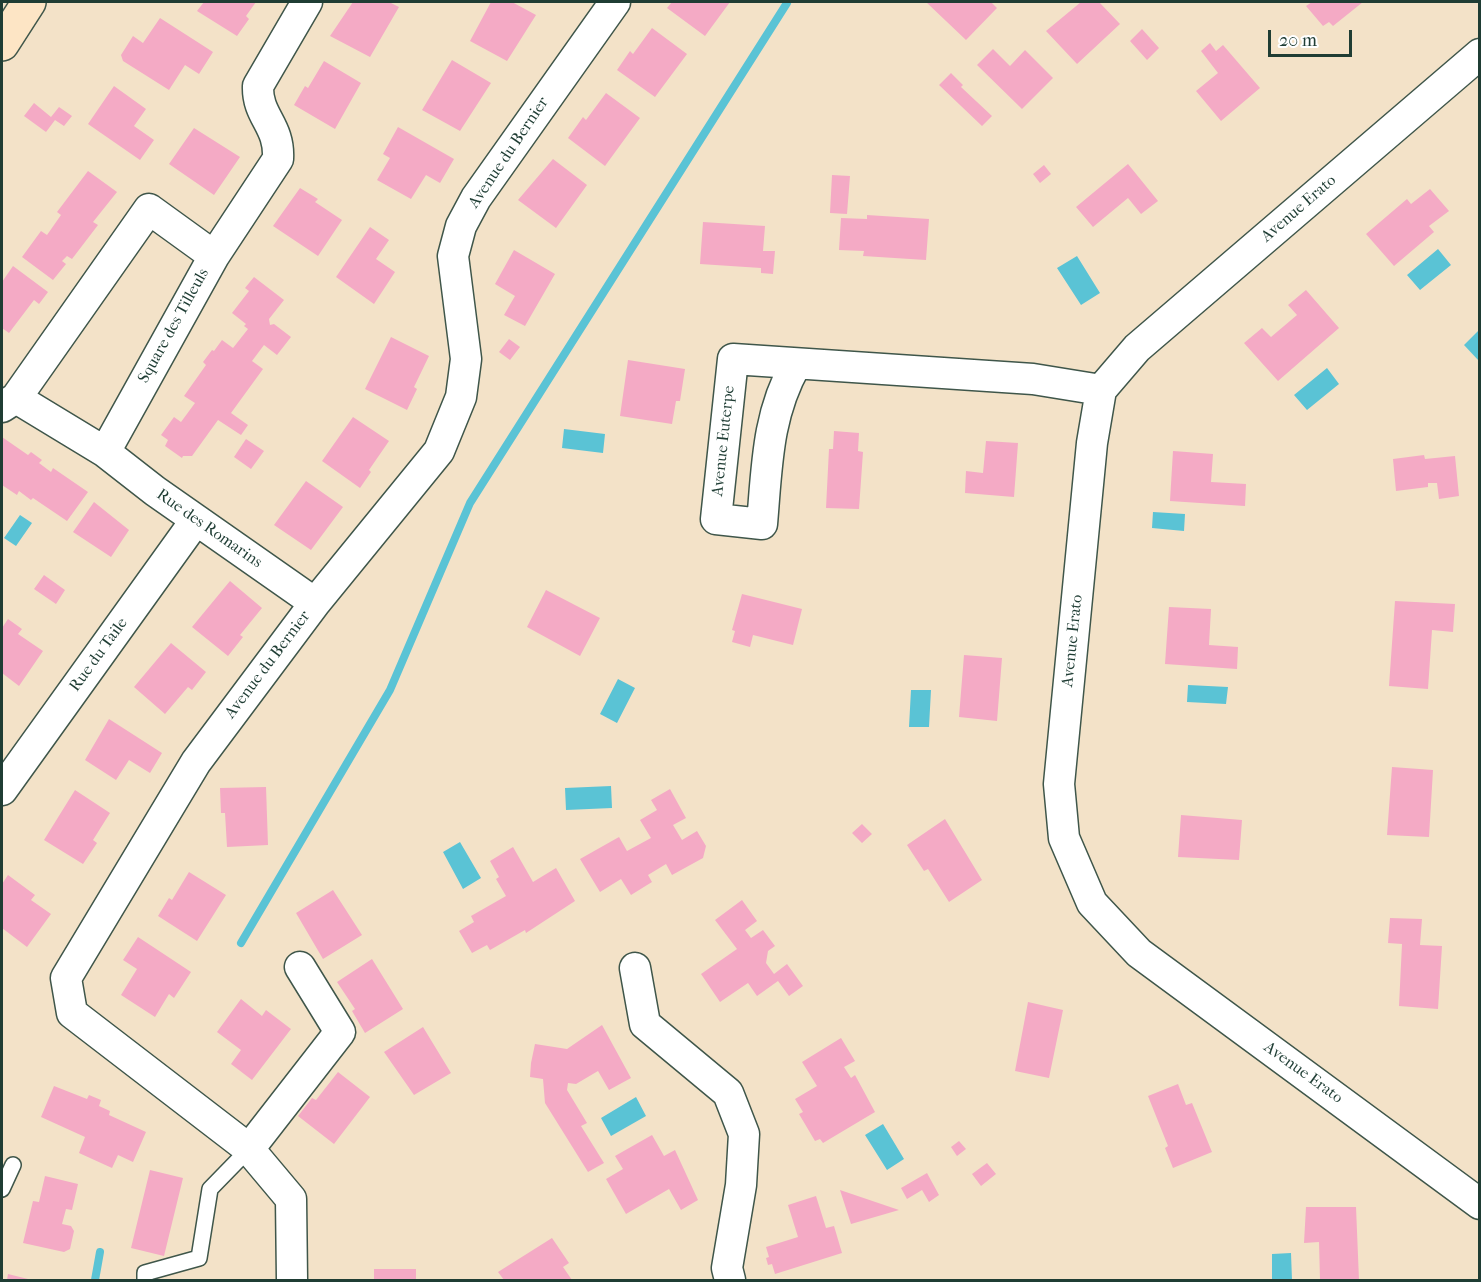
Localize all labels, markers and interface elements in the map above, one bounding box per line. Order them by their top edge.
scale bar [1271,18,1355,56]
text: 20 m [1279,30,1317,51]
street label: Avenue du Bernier [465,94,553,212]
street label: Avenue Erato [1258,171,1340,247]
street label: Square des Tilleuls [135,265,213,387]
street label: Avenue Euterpe [709,385,739,497]
street label: Rue des Romarins [153,485,265,573]
street label: Avenue Erato [1059,594,1087,688]
street label: Avenue du Bernier [221,607,315,723]
street label: Rue du Taile [66,614,132,696]
street label: Avenue Erato [1260,1038,1346,1108]

